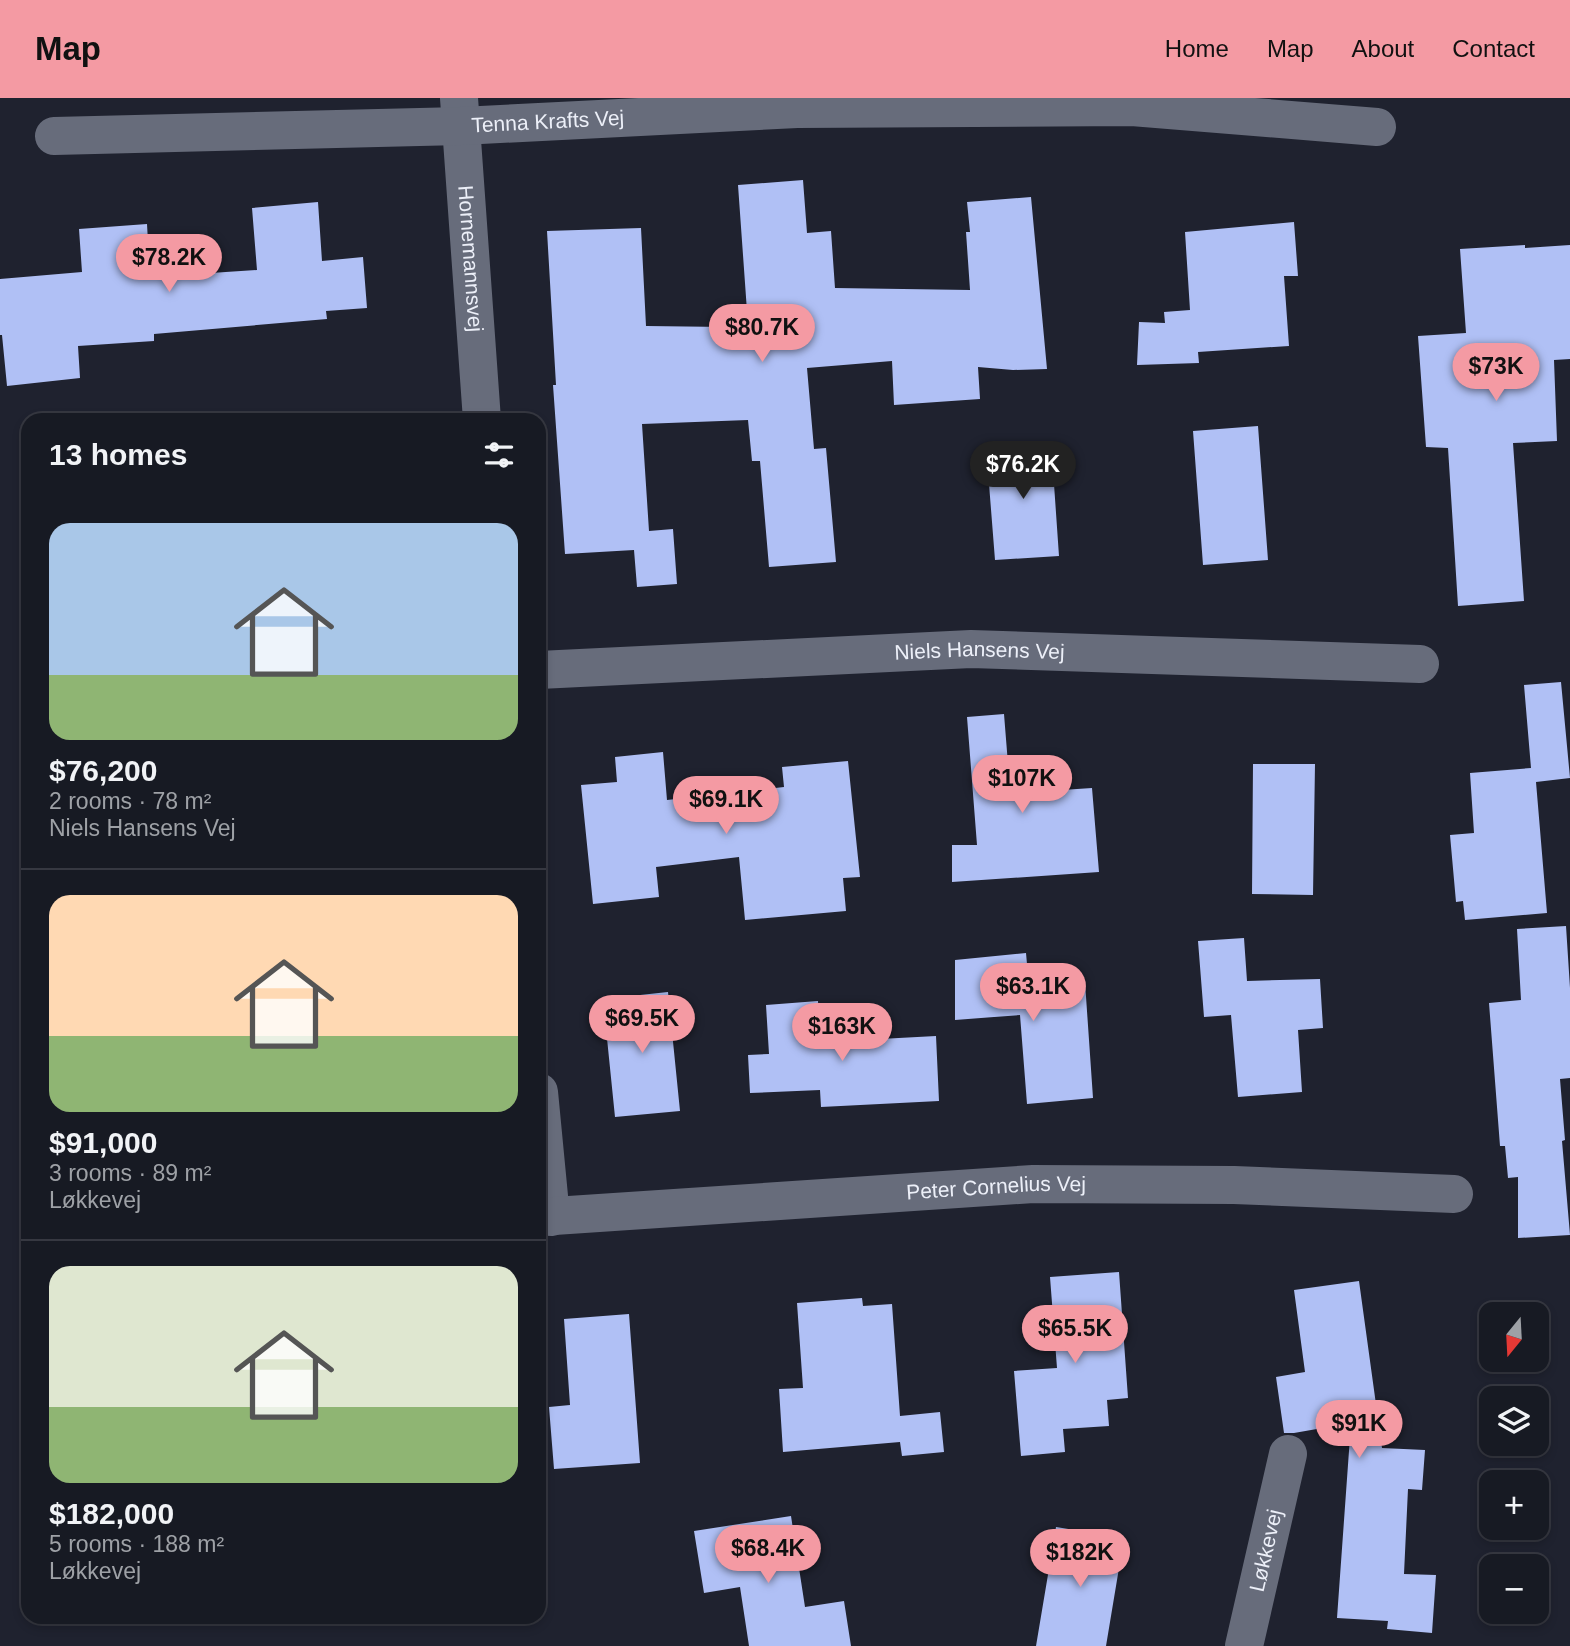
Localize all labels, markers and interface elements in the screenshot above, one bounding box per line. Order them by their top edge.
text: Map [35,30,101,67]
text: Home [1165,35,1229,62]
text: Map [1267,35,1314,62]
text: About [1352,35,1414,62]
text: Contact [1452,35,1535,62]
street label: Tenna Krafts Vej [471,106,625,136]
street label: Hornemannsvej [454,184,488,333]
pin: $78.2K [112,234,226,294]
text: $78.2K [132,244,206,270]
pin: $80.7K [705,304,819,364]
text: $80.7K [725,314,799,340]
pin: $73K [1455,344,1537,403]
text: $73K [1469,353,1523,379]
icon: filters [480,436,518,474]
text: 13 homes [49,438,187,471]
pin: $76.2K [966,442,1080,501]
text: $76.2K [986,451,1060,477]
icon: home [221,569,347,695]
street label: Niels Hansens Vej [894,637,1065,664]
text: $76,200 [49,754,157,787]
pin: $107K [973,756,1071,815]
text: $107K [988,765,1056,791]
pin: $69.1K [669,776,783,836]
text: $69.1K [689,786,763,812]
text: 2 rooms · 78 m² [49,788,211,814]
text: Niels Hansens Vej [49,815,236,841]
icon: home [221,941,347,1067]
pin: $63.1K [976,964,1090,1023]
text: $63.1K [996,973,1070,999]
pin: $69.5K [585,996,699,1055]
pin: $163K [793,1004,891,1063]
text: $69.5K [605,1005,679,1031]
text: $163K [808,1013,876,1039]
text: $91,000 [49,1126,157,1159]
text: 3 rooms · 89 m² [49,1160,211,1186]
street label: Peter Cornelius Vej [905,1172,1086,1203]
text: Løkkevej [49,1187,141,1213]
north arrow [1479,1302,1549,1372]
map controls [1479,1302,1549,1624]
pin: $65.5K [1018,1306,1132,1365]
icon: home [221,1312,347,1438]
text: $65.5K [1038,1315,1112,1341]
button: layers [1479,1386,1549,1456]
pin: $91K [1318,1400,1400,1460]
text: $91K [1332,1410,1386,1436]
button: + [1479,1470,1549,1540]
text: $182,000 [49,1497,174,1530]
street label: Løkkevej [1245,1507,1286,1594]
pin: $68.4K [711,1526,825,1585]
pin: $182K [1031,1530,1129,1589]
text: 5 rooms · 188 m² [49,1531,224,1557]
text: $68.4K [731,1535,805,1561]
text: $182K [1046,1539,1114,1565]
button: − [1479,1554,1549,1624]
text: Løkkevej [49,1558,141,1584]

